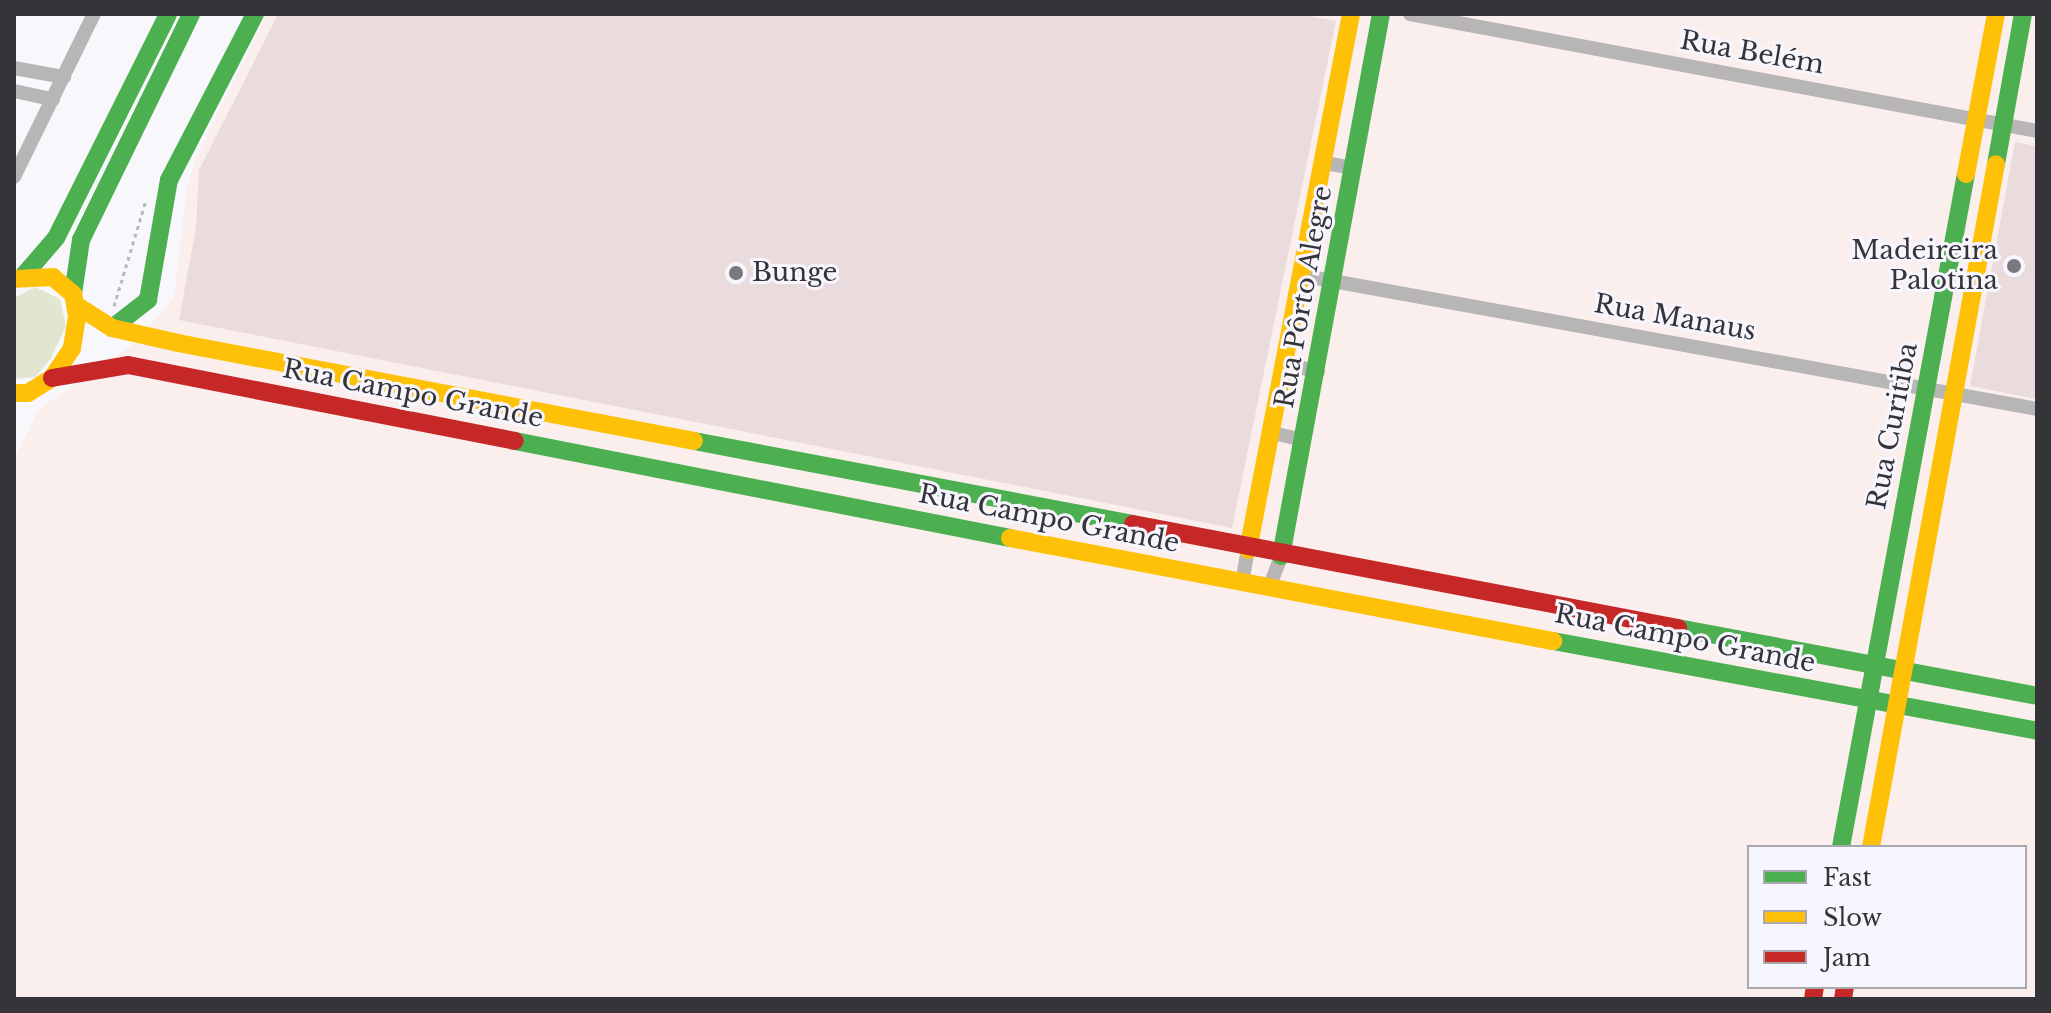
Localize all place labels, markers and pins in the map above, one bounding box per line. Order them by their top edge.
place label: Madeireira Palotina [1851,235,1998,296]
place label: Bunge [752,257,837,289]
marker: Madeireira Palotina [2005,257,2023,275]
marker: Bunge [727,264,745,282]

